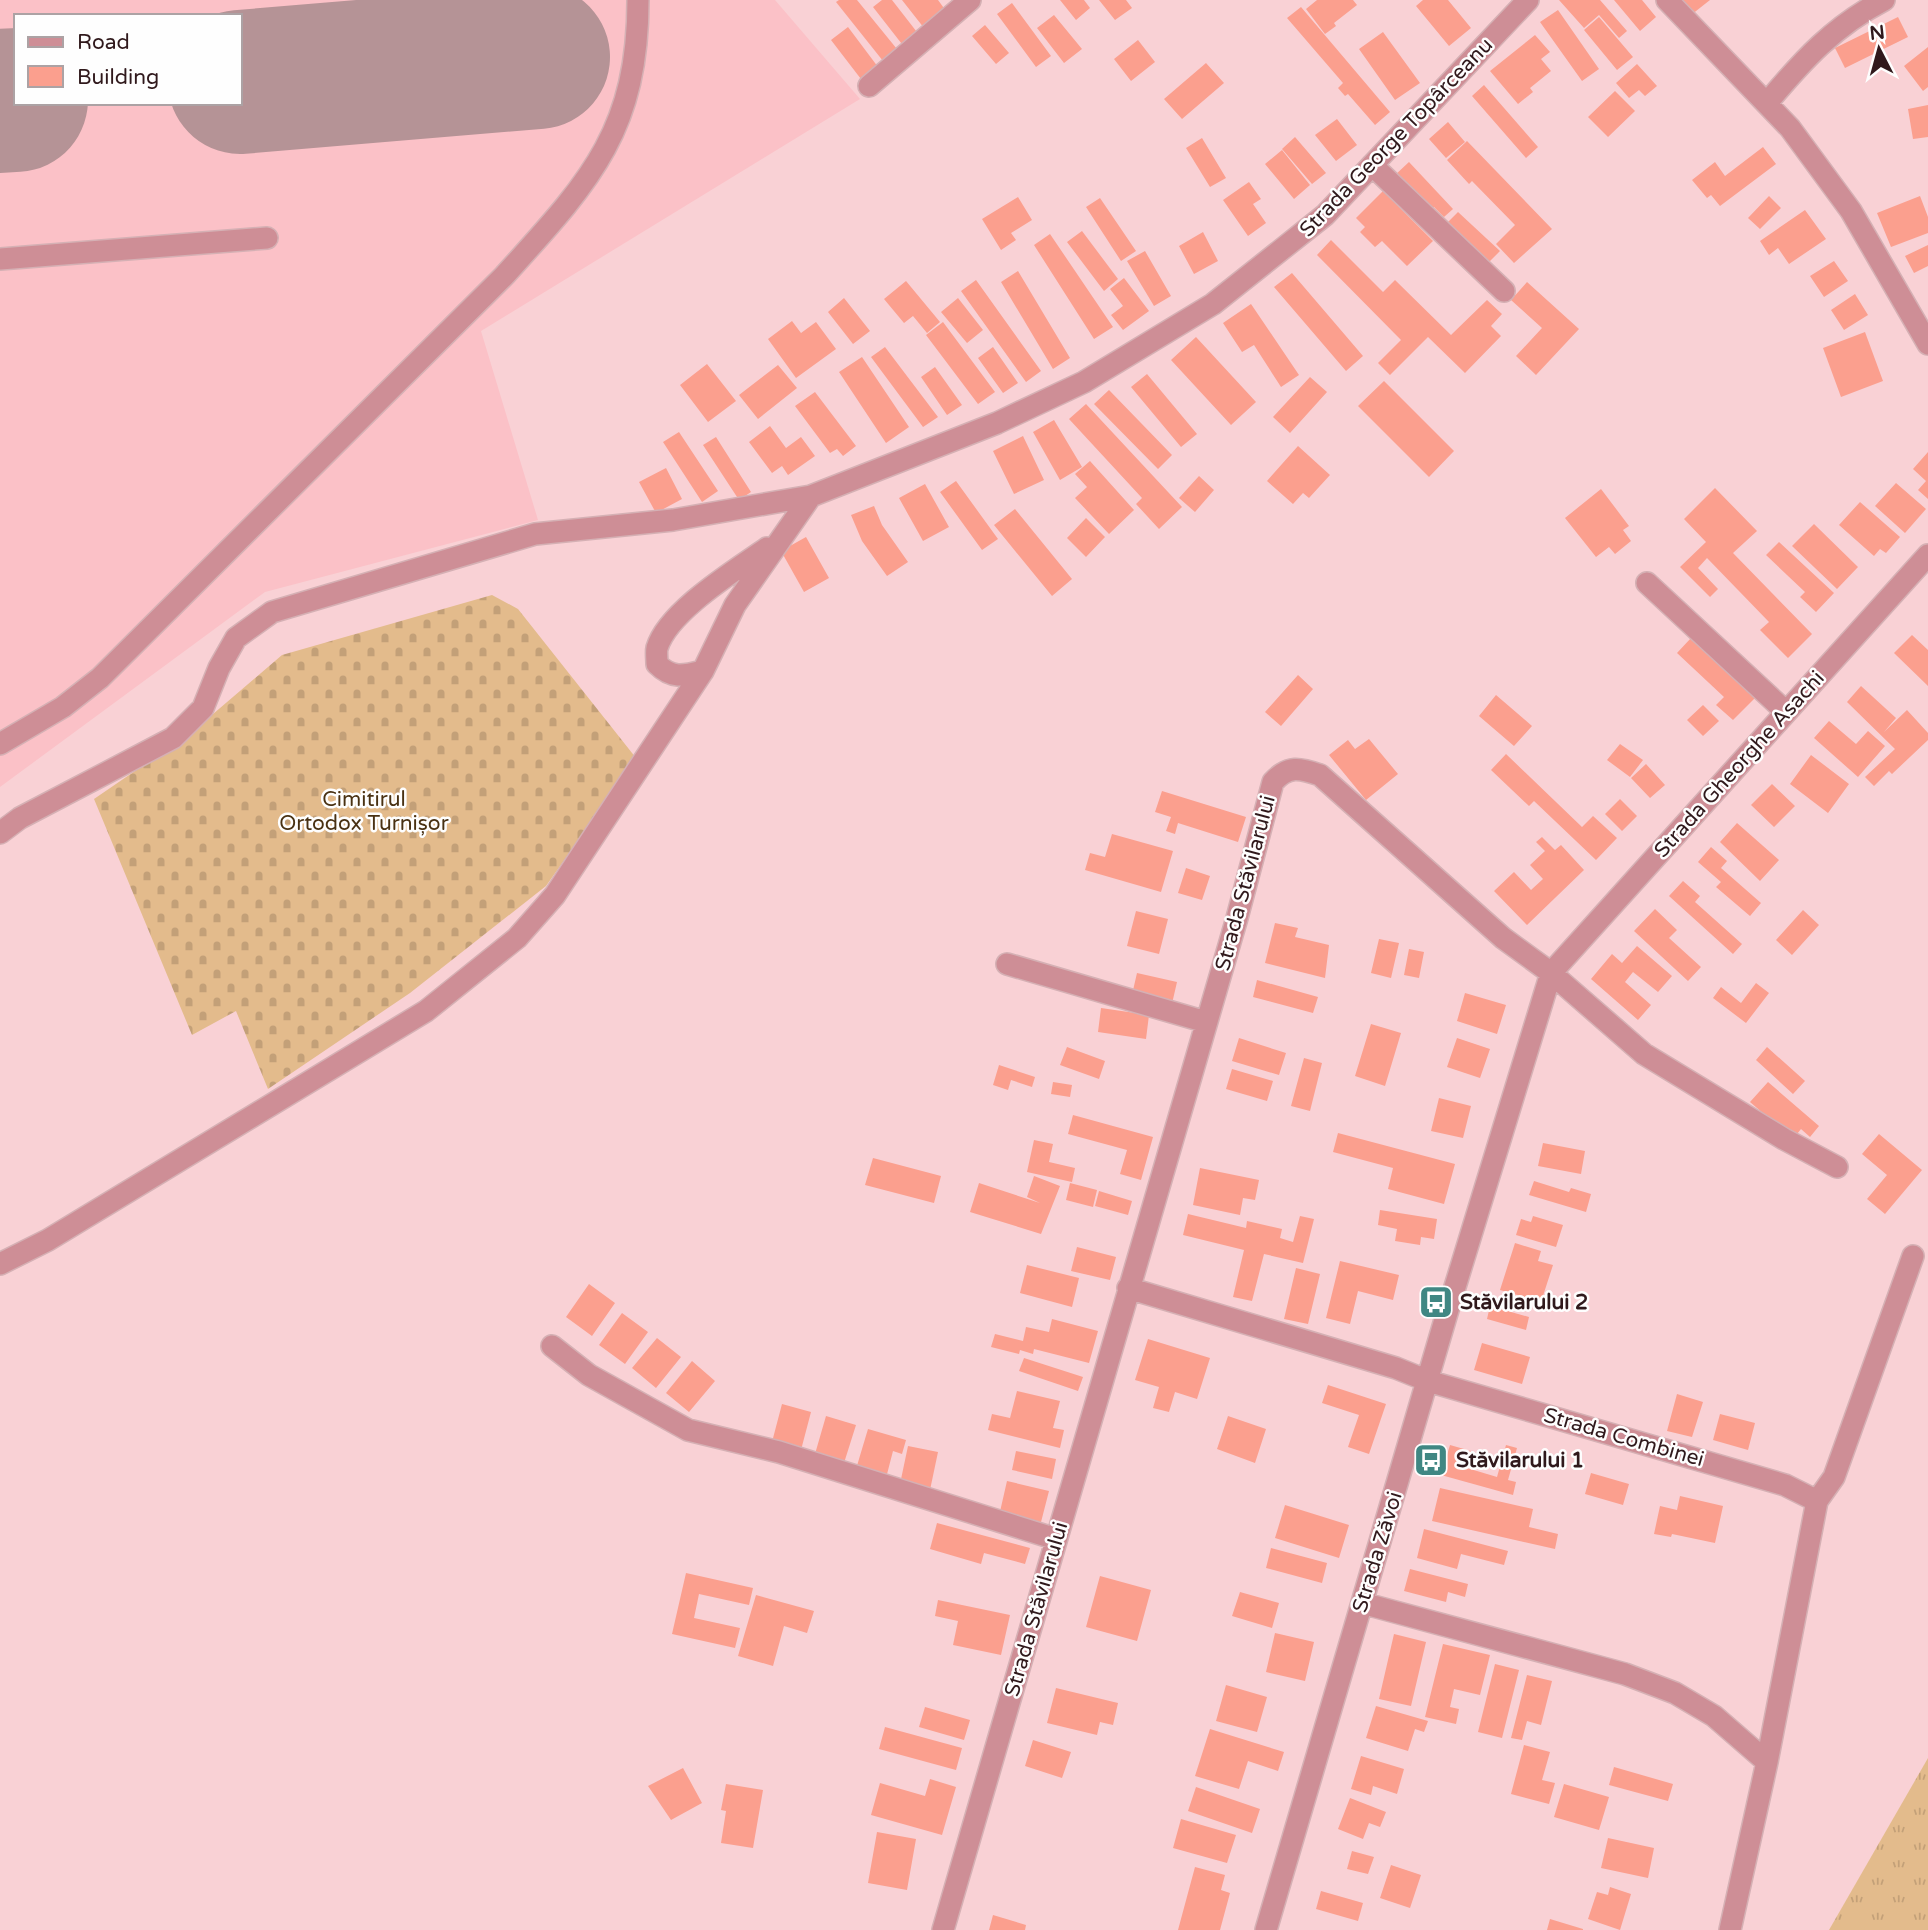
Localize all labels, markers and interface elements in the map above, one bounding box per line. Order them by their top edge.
legend [14,14,242,105]
north arrow [1844,14,1914,84]
text: N [1869,21,1886,45]
text: Road [77,30,130,55]
street label: Strada George Topârceanu [1295,33,1498,242]
text: Building [77,65,159,90]
street label: Strada Gheorghe Asachi [1649,666,1830,863]
park label: Cimitirul Ortodox Turnișor [279,787,449,836]
street label: Strada Stăvilarului [1210,793,1281,974]
bus stop icon: Stăvilarului 2 [1417,1283,1455,1321]
place label: Stăvilarului 2 [1460,1290,1588,1315]
street label: Strada Combinei [1541,1403,1707,1472]
bus stop icon: Stăvilarului 1 [1412,1441,1450,1479]
place label: Stăvilarului 1 [1456,1448,1584,1473]
street label: Strada Zăvoi [1347,1489,1408,1616]
street label: Strada Stăvilarului [1000,1519,1073,1699]

